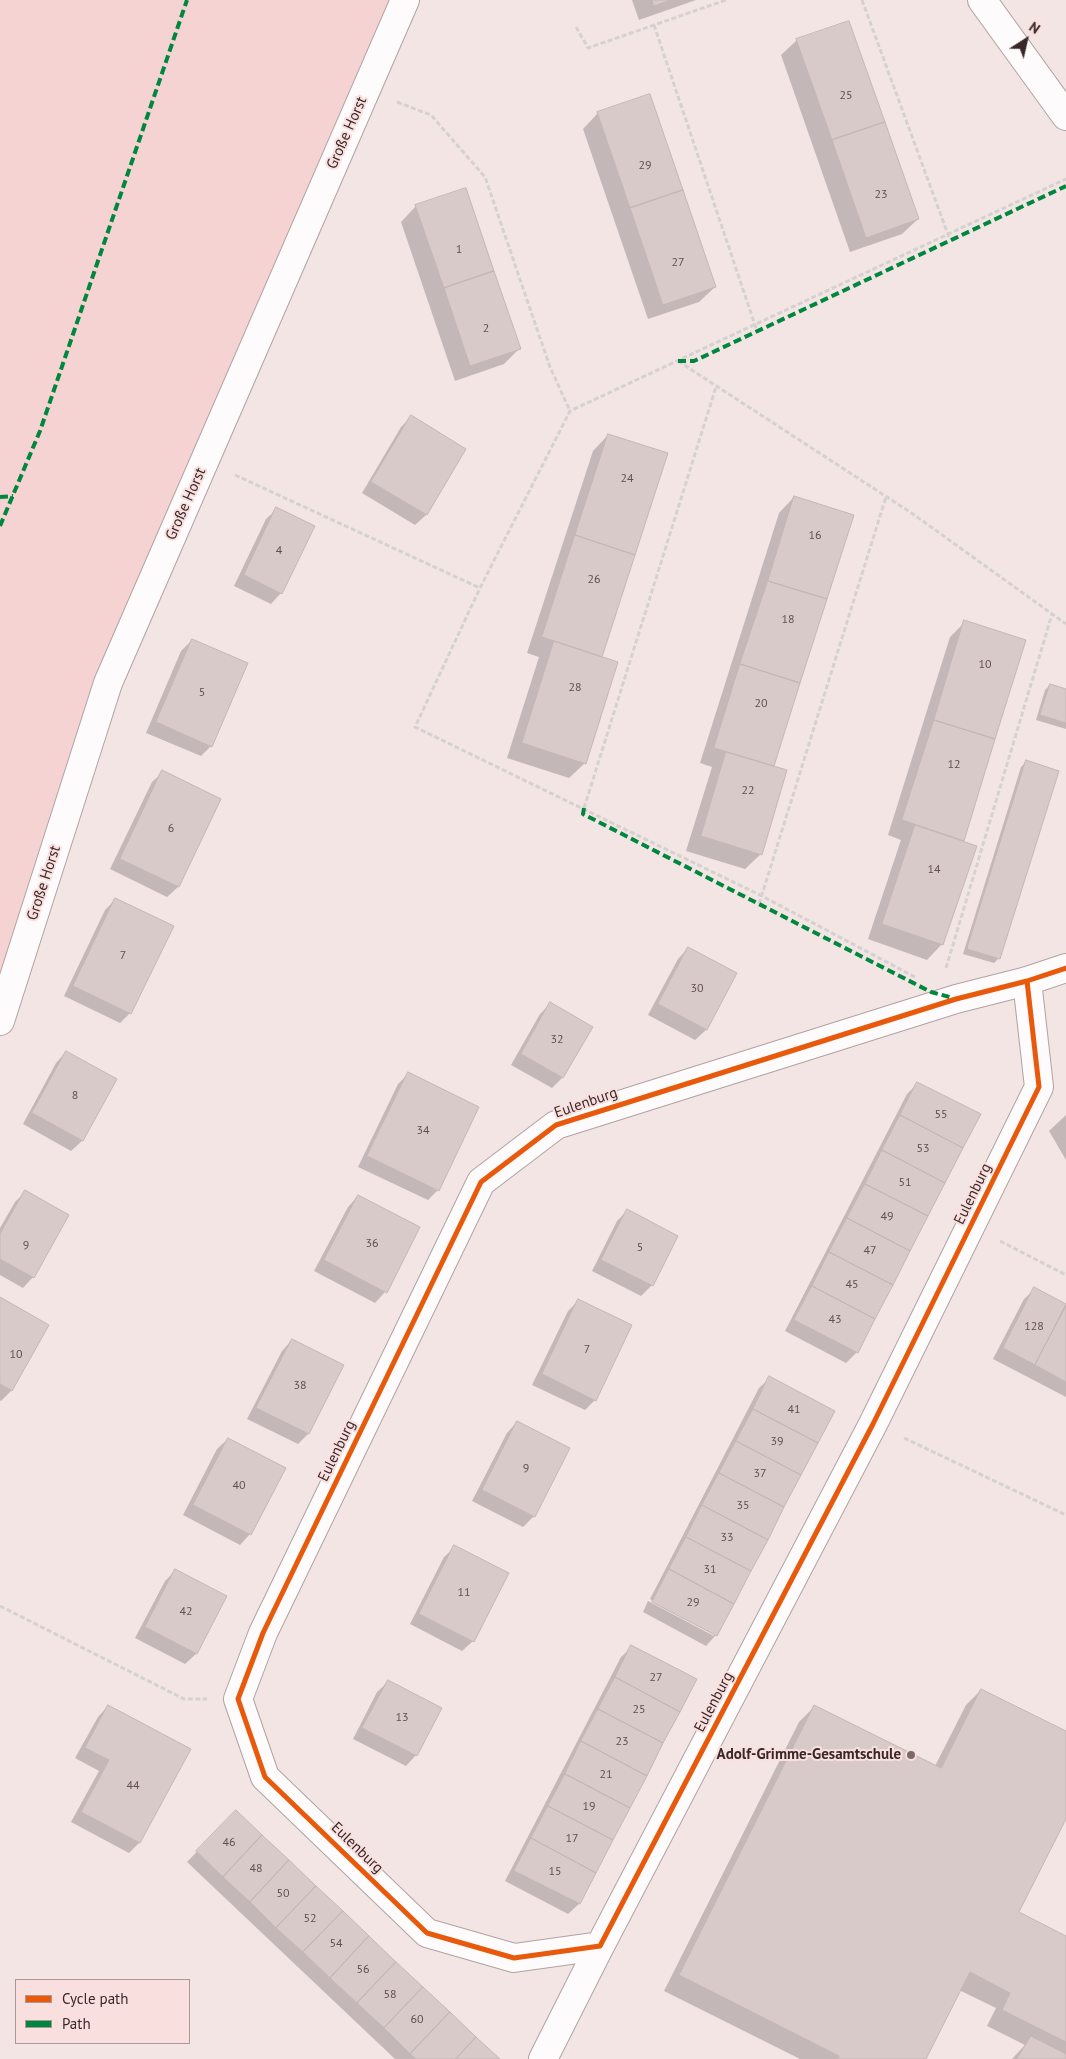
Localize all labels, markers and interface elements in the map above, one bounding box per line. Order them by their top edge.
north arrow [1001,15,1051,65]
text: N [1026,18,1044,38]
house number: 25 [839,89,853,103]
street label: Große Horst [323,94,371,172]
house number: 29 [638,159,652,173]
house number: 23 [874,188,888,202]
house number: 1 [456,243,462,257]
house number: 27 [671,256,685,270]
house number: 2 [483,322,489,336]
street label: Große Horst [162,465,210,543]
house number: 24 [620,472,634,486]
house number: 16 [808,529,822,543]
house number: 4 [276,544,282,558]
house number: 26 [587,573,601,587]
house number: 18 [781,613,795,627]
house number: 10 [978,658,992,672]
house number: 28 [568,681,582,695]
house number: 5 [199,686,205,700]
house number: 20 [754,697,768,711]
house number: 12 [947,758,961,772]
house number: 22 [741,784,755,798]
house number: 6 [168,822,174,836]
street label: Große Horst [23,843,65,923]
house number: 14 [927,863,941,877]
house number: 7 [120,949,126,963]
house number: 30 [690,982,704,996]
house number: 32 [550,1033,564,1047]
street label: Eulenburg [552,1084,620,1122]
house number: 8 [72,1089,78,1103]
house number: 55 [934,1108,948,1122]
house number: 34 [416,1124,430,1138]
house number: 53 [916,1142,930,1156]
street label: Eulenburg [951,1161,995,1227]
house number: 51 [898,1176,912,1190]
house number: 49 [880,1210,894,1224]
house number: 36 [365,1237,379,1251]
house number: 9 [23,1239,29,1253]
house number: 5 [637,1241,643,1255]
house number: 47 [863,1244,877,1258]
house number: 45 [845,1278,859,1292]
house number: 43 [828,1313,842,1327]
house number: 128 [1024,1320,1044,1334]
house number: 7 [584,1343,590,1357]
house number: 10 [9,1348,23,1362]
house number: 38 [293,1379,307,1393]
house number: 41 [787,1403,801,1417]
street label: Eulenburg [315,1418,359,1484]
house number: 39 [770,1435,784,1449]
house number: 9 [523,1462,529,1476]
house number: 37 [753,1467,767,1481]
house number: 40 [232,1479,246,1493]
house number: 35 [736,1499,750,1513]
house number: 33 [720,1531,734,1545]
house number: 31 [703,1563,717,1577]
house number: 11 [457,1586,471,1600]
house number: 29 [686,1596,700,1610]
house number: 42 [179,1605,193,1619]
street label: Eulenburg [691,1669,737,1735]
house number: 27 [649,1671,663,1685]
house number: 25 [632,1703,646,1717]
house number: 13 [395,1711,409,1725]
house number: 23 [615,1735,629,1749]
place label: Adolf-Grimme-Gesamtschule [717,1746,901,1764]
marker: Adolf-Grimme-Gesamtschule [905,1749,917,1761]
house number: 21 [599,1768,613,1782]
house number: 44 [126,1779,140,1793]
house number: 19 [582,1800,596,1814]
street label: Eulenburg [327,1819,387,1877]
house number: 17 [565,1832,579,1846]
house number: 46 [222,1836,236,1850]
house number: 48 [249,1862,263,1876]
house number: 15 [548,1865,562,1879]
house number: 50 [276,1887,290,1901]
house number: 52 [303,1912,317,1926]
house number: 54 [329,1937,343,1951]
house number: 56 [356,1963,370,1977]
legend [15,1979,190,2044]
house number: 58 [383,1988,397,2002]
text: Cycle path [62,1989,128,2008]
house number: 60 [410,2013,424,2027]
text: Path [62,2014,91,2033]

